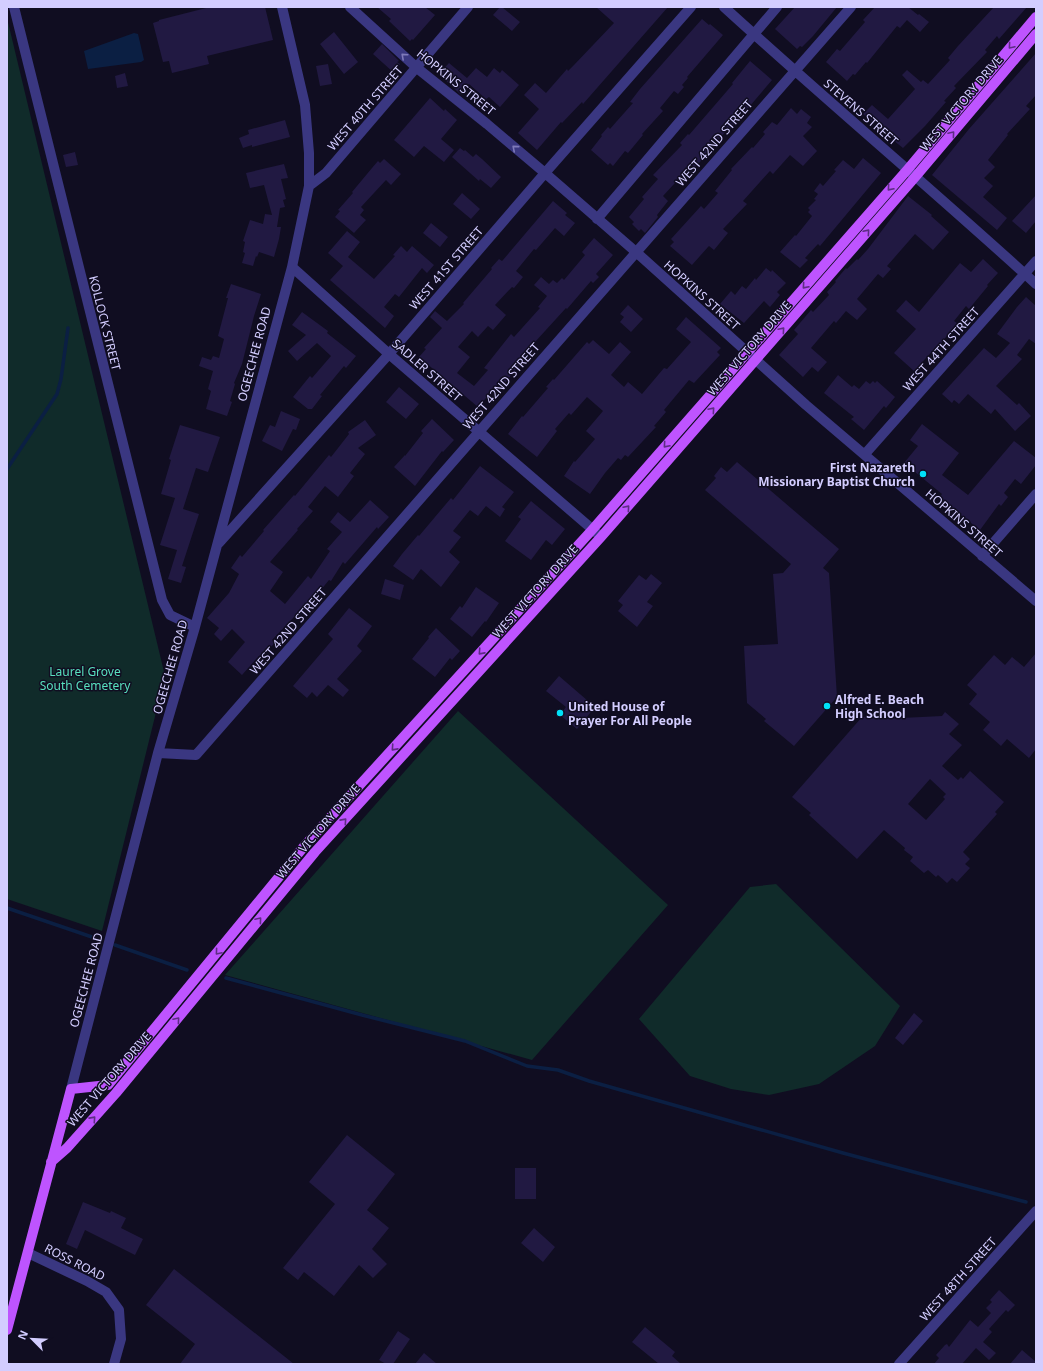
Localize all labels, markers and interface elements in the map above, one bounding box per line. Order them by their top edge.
one-way arrow [1008,42,1015,49]
street label: HOPKINS STREET [413,45,499,119]
street label: WEST VICTORY DRIVE [916,51,1006,155]
one-way arrow [401,53,409,61]
street label: WEST 40TH STREET [323,62,407,154]
street label: STEVENS STREET [820,75,902,149]
street label: WEST 42ND STREET [672,96,757,190]
one-way arrow [947,131,954,138]
one-way arrow [512,145,520,152]
one-way arrow [888,183,895,191]
street label: WEST 41ST STREET [405,223,487,313]
one-way arrow [862,229,870,237]
street label: HOPKINS STREET [660,256,744,334]
street label: KOLLOCK STREET [85,274,125,372]
one-way arrow [802,281,809,289]
street label: WEST VICTORY DRIVE [703,297,795,399]
street label: WEST 44TH STREET [899,303,983,395]
street label: OGEECHEE ROAD [233,305,275,403]
one-way arrow [777,327,784,335]
street label: SADLER STREET [388,335,466,405]
street label: WEST 42ND STREET [459,339,544,433]
one-way arrow [708,407,715,414]
one-way arrow [663,440,670,448]
place label: First Nazareth Missionary Baptist Church [758,459,915,490]
marker: First Nazareth Missionary Baptist Church [918,469,928,479]
street label: HOPKINS STREET [922,485,1006,561]
one-way arrow [622,505,629,512]
street label: WEST VICTORY DRIVE [488,541,582,641]
street label: WEST 42ND STREET [246,584,331,678]
street label: OGEECHEE ROAD [148,618,192,716]
one-way arrow [479,647,486,654]
park label: Laurel Grove South Cemetery [40,663,131,694]
place label: Alfred E. Beach High School [835,691,924,722]
place label: United House of Prayer For All People [568,698,692,729]
marker: Alfred E. Beach High School [822,701,832,711]
marker: United House of Prayer For All People [555,708,565,718]
one-way arrow [391,743,399,751]
street label: WEST VICTORY DRIVE [272,780,364,882]
one-way arrow [339,818,346,825]
one-way arrow [255,917,262,924]
street label: OGEECHEE ROAD [65,931,107,1029]
one-way arrow [215,948,222,955]
one-way arrow [172,1017,179,1024]
street label: WEST VICTORY DRIVE [63,1028,155,1130]
one-way arrow [88,1116,95,1124]
street label: WEST 48TH STREET [916,1233,1000,1325]
street label: ROSS ROAD [42,1239,109,1285]
north arrow [12,1319,52,1359]
text: N [14,1328,31,1342]

